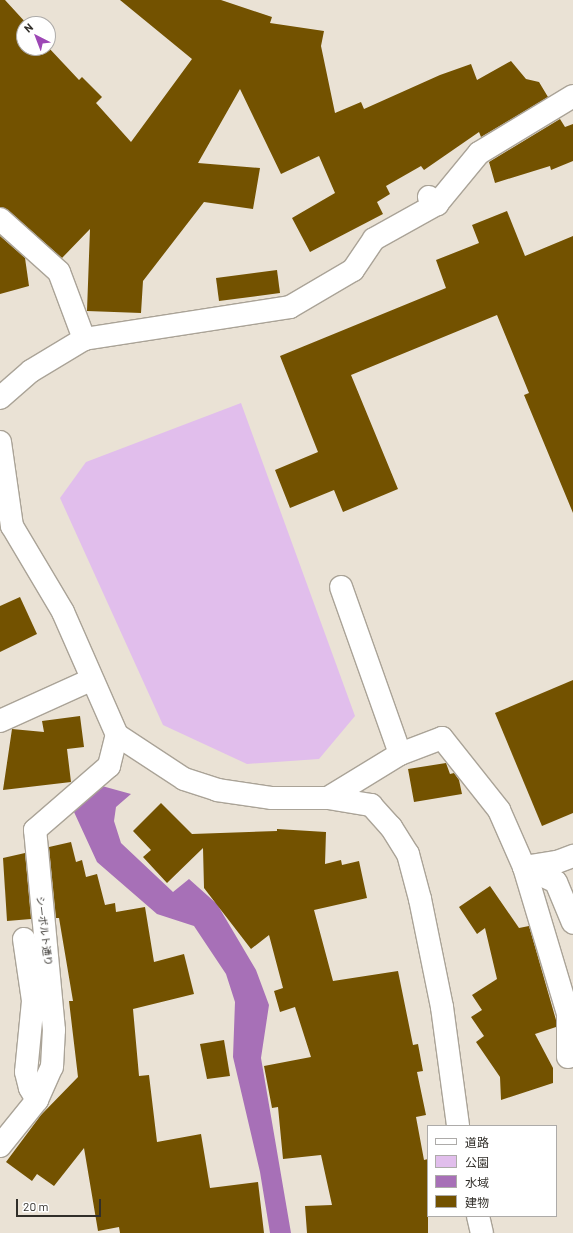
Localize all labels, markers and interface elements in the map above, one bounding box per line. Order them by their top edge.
north arrow [16,16,56,56]
text: N [21,20,35,35]
street label: シーボルト通り [34,896,54,966]
legend [427,1125,557,1217]
text: 道路 [465,1135,489,1149]
text: 公園 [465,1155,489,1169]
text: 水域 [465,1175,489,1189]
scale bar [18,1191,103,1217]
text: 建物 [465,1195,489,1209]
text: 20 m [23,1199,49,1213]

